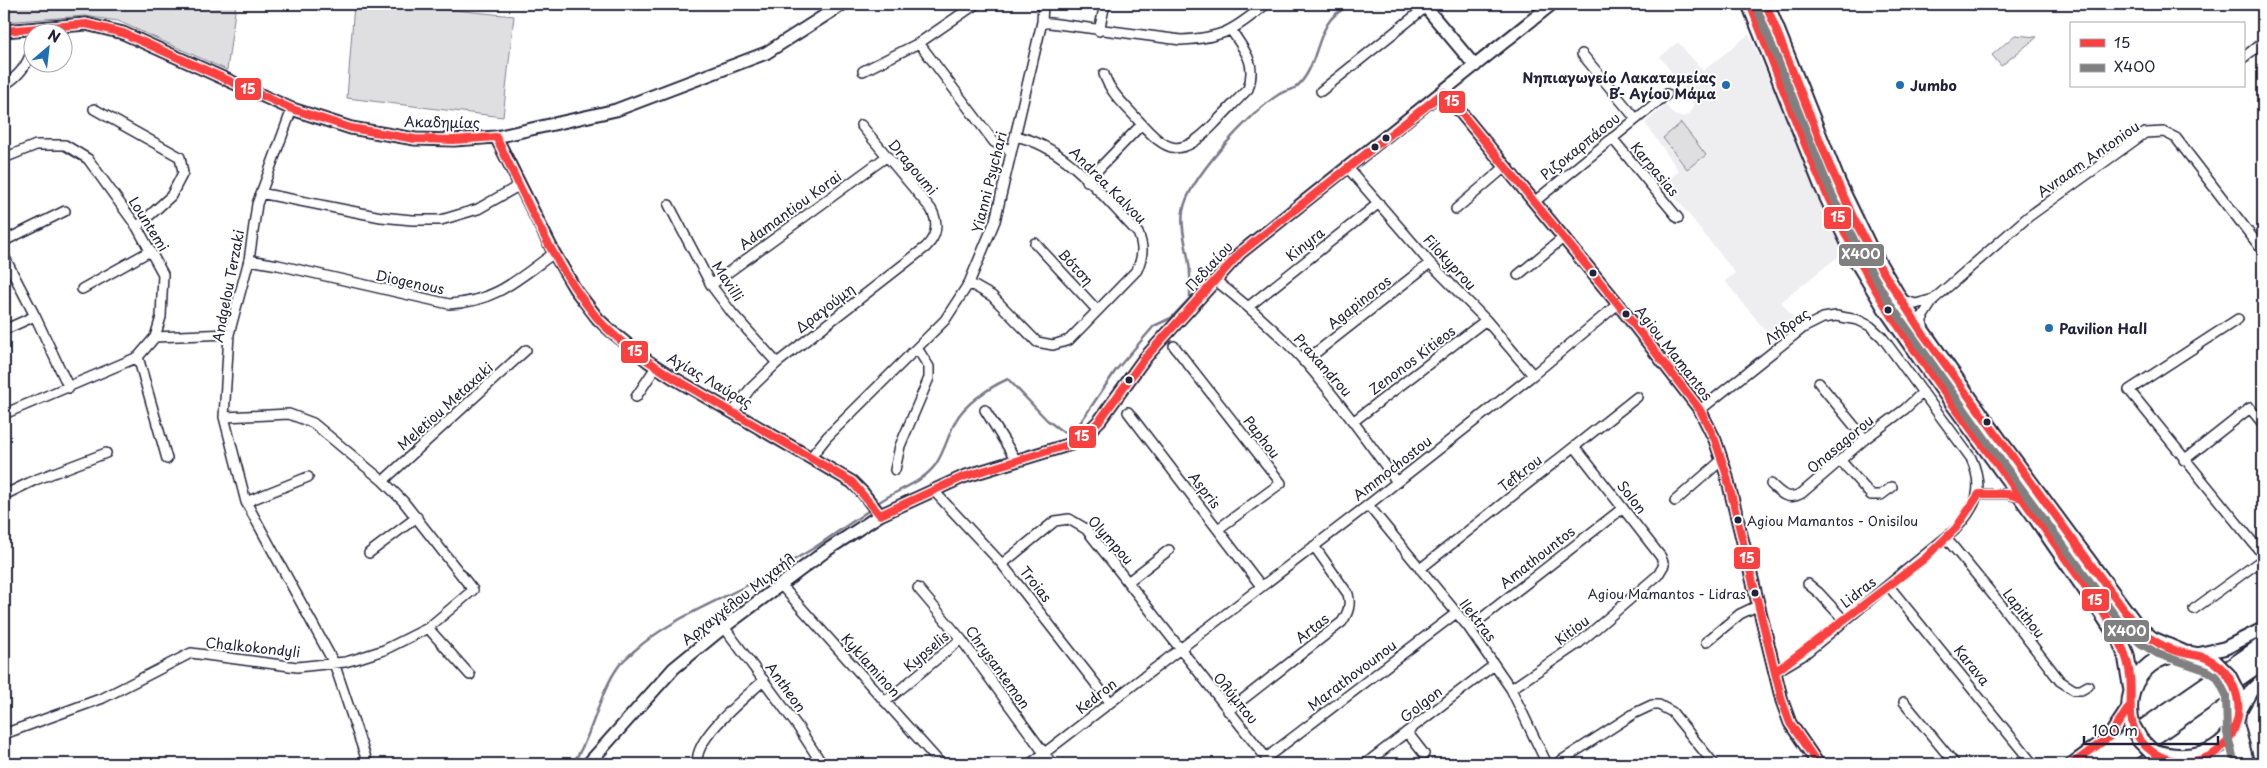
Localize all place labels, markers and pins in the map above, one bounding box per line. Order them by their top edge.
place label: Νηπιαγωγείο Λακαταμείας Β΄- Αγίου Μάμα [1522,67,1717,104]
place label: Jumbo [1910,75,1957,96]
marker: Νηπιαγωγείο Λακαταμείας Β΄- Αγίου Μάμα [1720,79,1732,91]
marker: Jumbo [1894,79,1906,91]
unlabelled marker [1381,133,1391,143]
unlabelled marker [1370,142,1380,152]
unlabelled marker [1588,268,1598,278]
unlabelled marker [1883,305,1893,315]
unlabelled marker [1621,309,1631,319]
place label: Pavilion Hall [2059,318,2147,339]
marker: Pavilion Hall [2043,322,2055,334]
unlabelled marker [1124,375,1134,385]
unlabelled marker [1982,417,1992,427]
place label: Agiou Mamantos - Onisilou [1747,511,1918,530]
marker: Agiou Mamantos - Onisilou [1733,515,1743,525]
place label: Agiou Mamantos - Lidras [1588,584,1746,603]
marker: Agiou Mamantos - Lidras [1750,588,1760,598]

